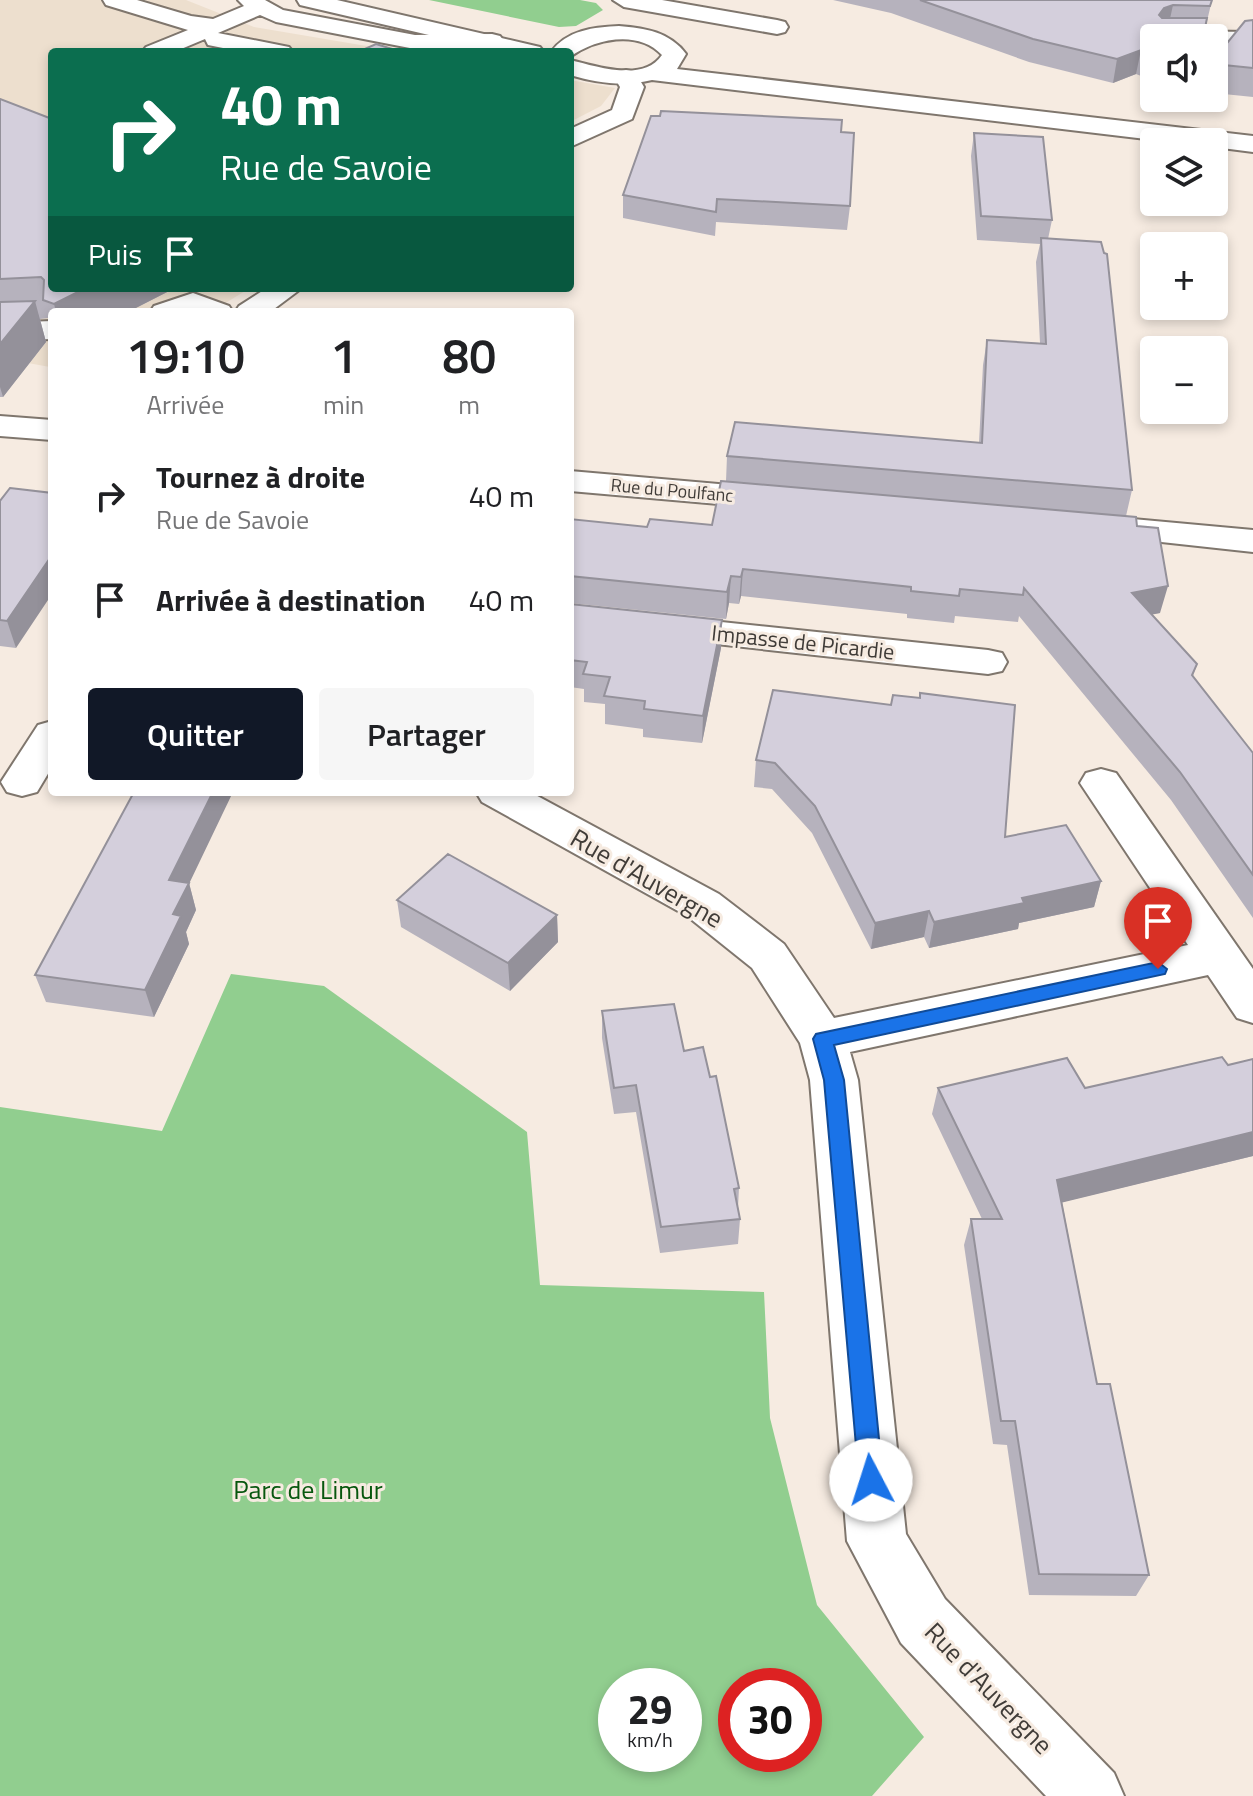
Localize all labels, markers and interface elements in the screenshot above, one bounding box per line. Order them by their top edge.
map controls [1140,24,1228,424]
button: sound [1140,24,1228,112]
text: 40 m [220,62,342,147]
icon: right [88,80,192,184]
button: layers [1140,128,1228,216]
text: Rue de Savoie [220,139,432,194]
text: Puis [88,231,142,277]
icon: arrive [158,232,202,276]
button: + [1140,232,1228,320]
text: 19:10 [126,319,245,392]
text: 1 [330,319,357,392]
text: 80 [442,319,496,392]
button: − [1140,336,1228,424]
text: Arrivée [147,385,224,424]
text: min [323,385,364,424]
text: m [458,385,480,424]
text: Tournez à droite [156,454,365,500]
street label: Rue du Poulfanc [610,471,735,509]
text: 40 m [469,473,534,519]
icon: right [88,474,132,518]
text: Rue de Savoie [156,500,309,539]
text: Arrivée à destination [156,577,426,623]
text: 40 m [469,577,534,623]
icon: arrive [88,578,132,622]
street label: Impasse de Picardie [710,615,896,669]
button: Quitter [88,688,303,780]
button: Partager [319,688,534,780]
street label: Rue d'Auvergne [563,818,731,938]
pin [1124,887,1192,969]
icon: arrive [1136,899,1180,943]
position arrow [829,1438,913,1522]
park label: Parc de Limur [233,1470,383,1509]
street label: Rue d'Auvergne [916,1613,1062,1763]
speed limit sign: 30 [718,1668,822,1772]
text: 29 [628,1679,672,1740]
text: km/h [627,1724,673,1755]

